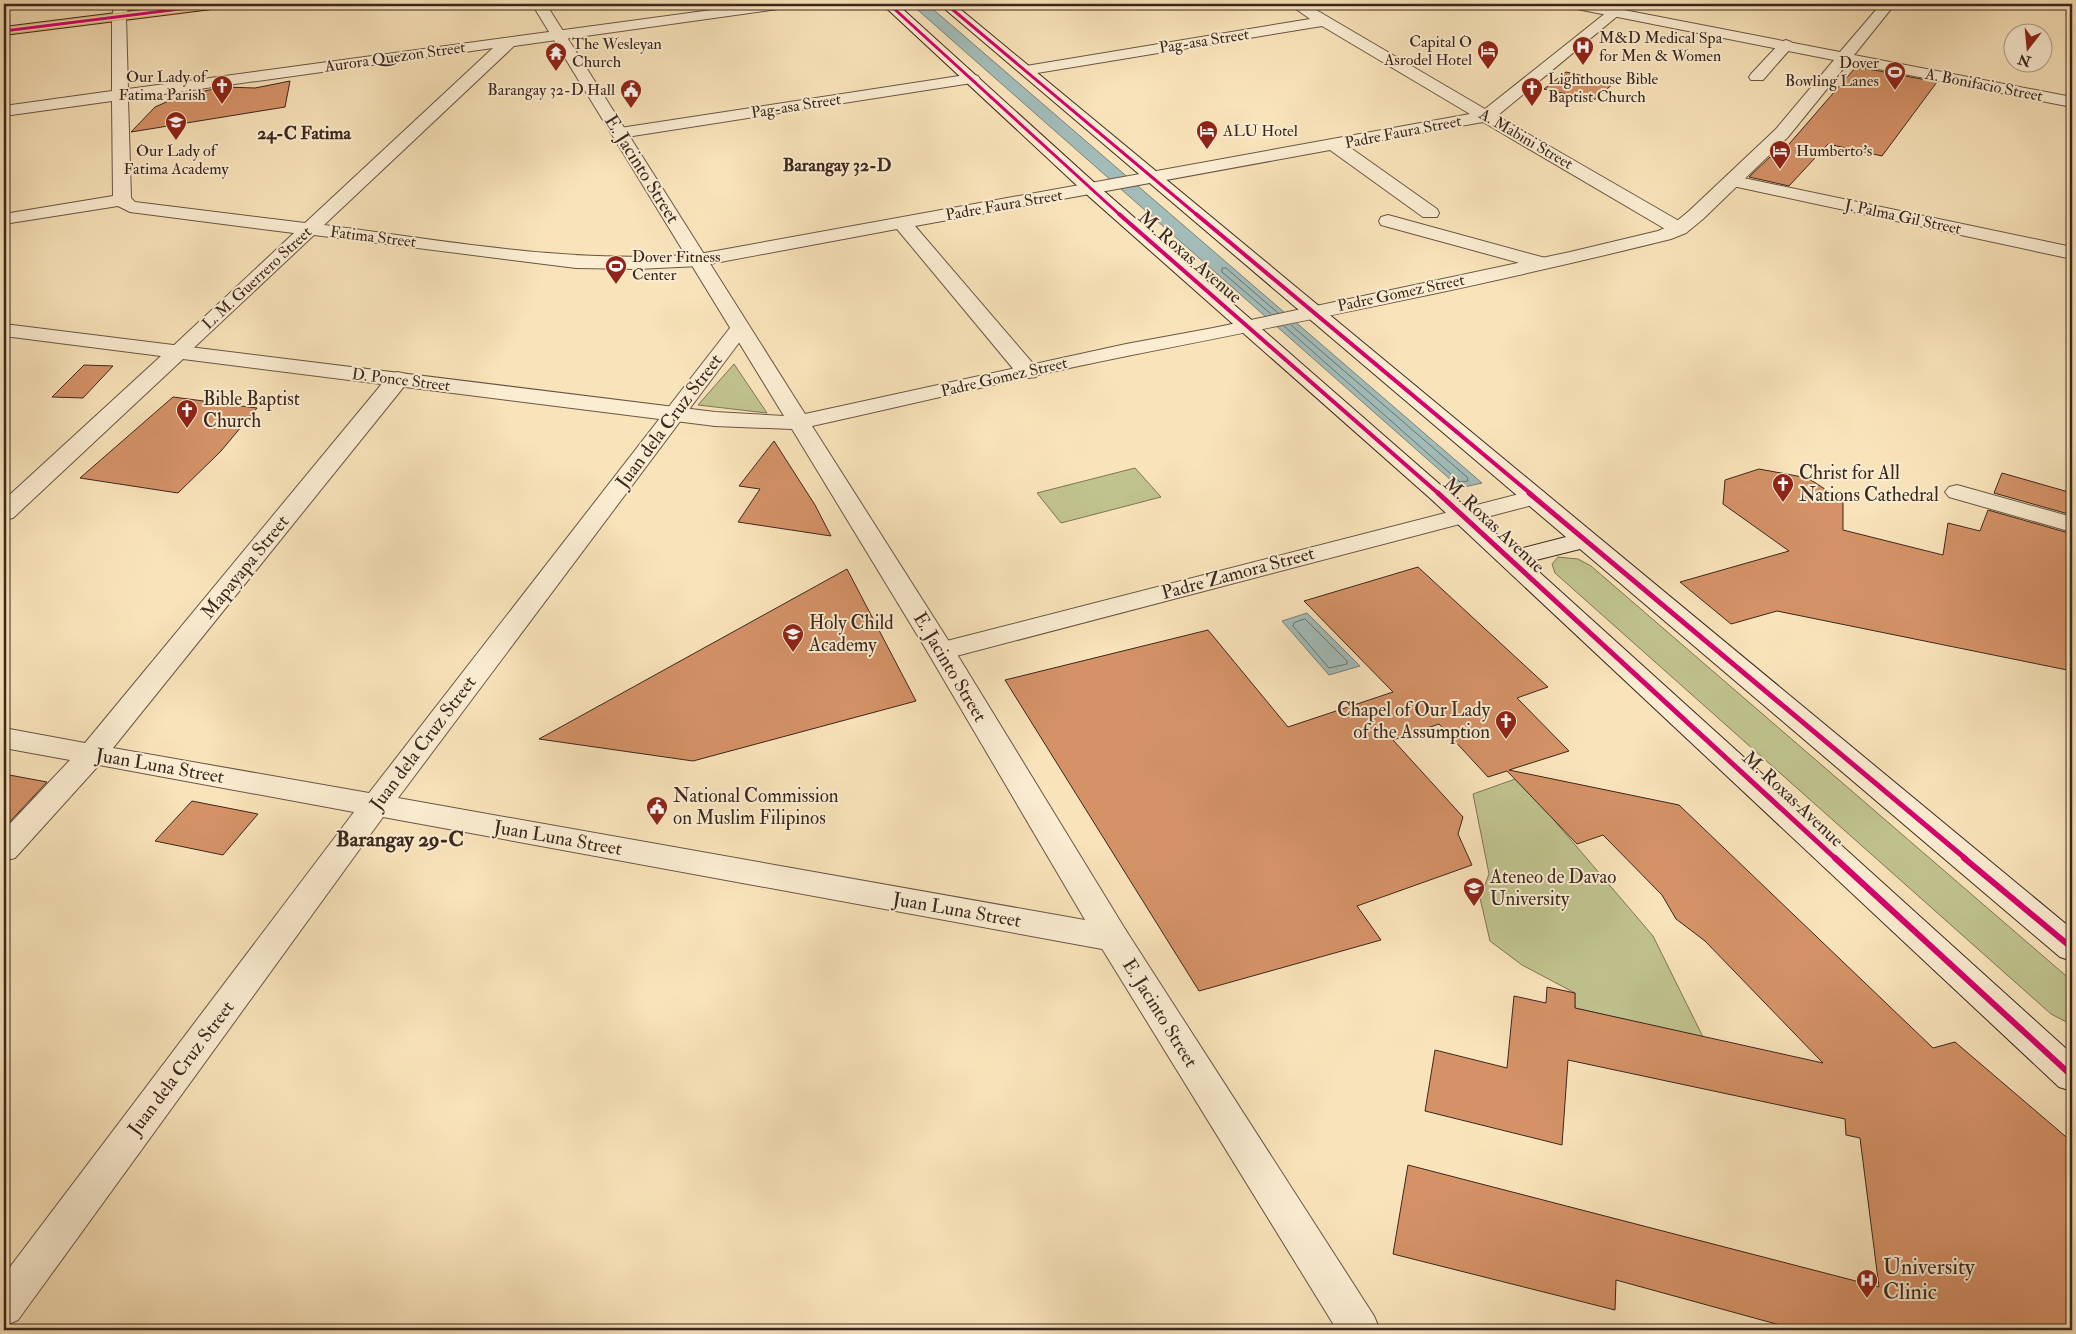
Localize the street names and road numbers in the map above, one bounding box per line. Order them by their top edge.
street label: Pag-asa Street [1158,24,1250,58]
street label: Aurora Quezon Street [322,37,467,77]
street label: A. Bonifacio Street [1923,64,2044,106]
street label: Pag-asa Street [750,89,842,123]
street label: A. Mabini Street [1475,104,1577,174]
street label: E. Jacinto Street [599,110,685,228]
street label: Padre Faura Street [1343,111,1463,153]
street label: Padre Faura Street [944,185,1064,225]
street label: J. Palma Gil Street [1842,195,1963,240]
street label: M. Roxas Avenue [1133,205,1247,309]
street label: L. M. Guerrero Street [198,222,316,334]
street label: Fatima Street [329,222,417,252]
street label: Padre Gomez Street [1336,270,1466,316]
street label: Juan dela Cruz Street [610,349,727,494]
street label: Padre Gomez Street [939,353,1069,401]
street label: D. Ponce Street [351,364,451,396]
street label: M. Roxas Avenue [1438,472,1550,578]
street label: Mapayapa Street [196,510,295,624]
street label: Padre Zamora Street [1159,541,1317,605]
street label: E. Jacinto Street [908,608,992,726]
street label: Juan dela Cruz Street [364,671,481,816]
street label: Juan Luna Street [93,743,226,789]
street label: M. Roxas Avenue [1737,746,1849,852]
street label: Juan Luna Street [491,815,624,861]
street label: Juan Luna Street [890,887,1023,933]
street label: E. Jacinto Street [1117,954,1203,1072]
street label: Juan dela Cruz Street [122,996,239,1141]

